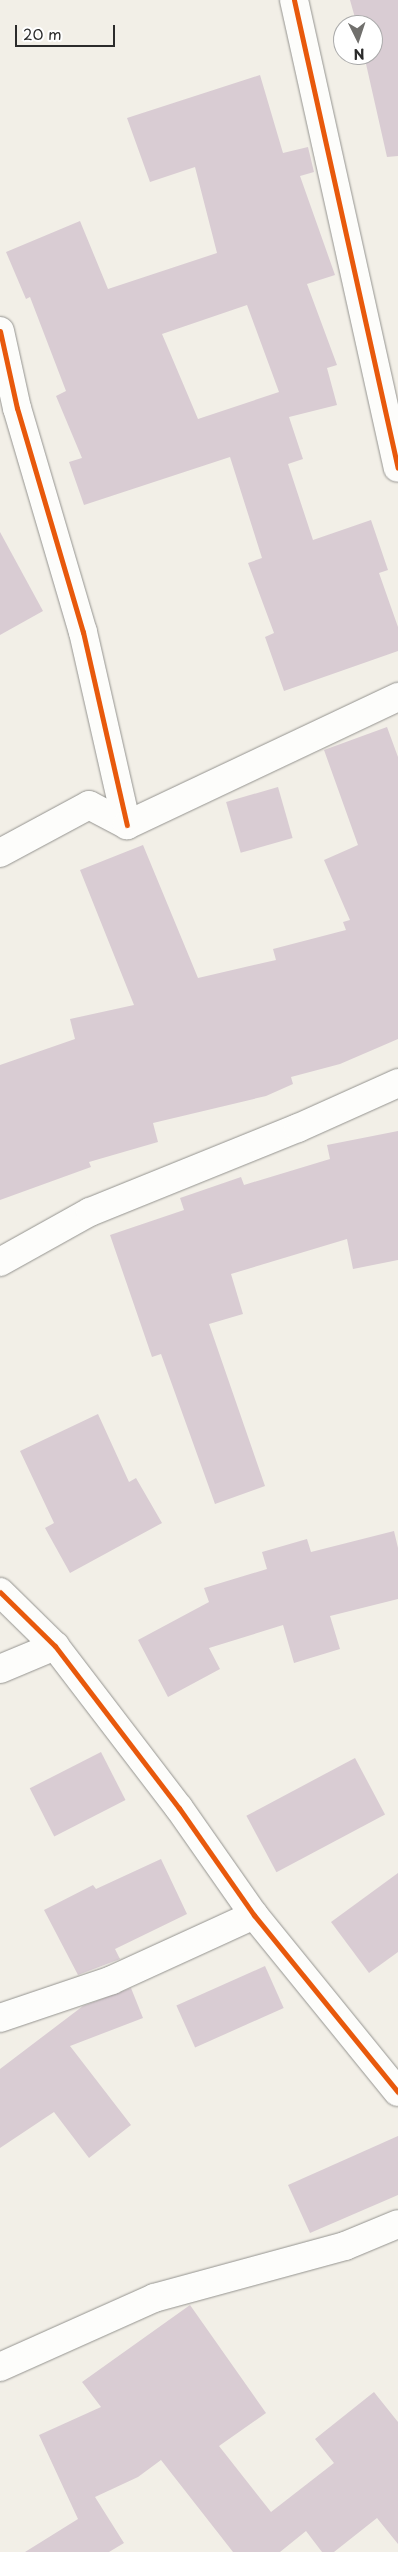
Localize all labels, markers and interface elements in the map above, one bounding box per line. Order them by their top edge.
scale bar [18,15,118,47]
north arrow [333,15,383,65]
text: 20 m [23,22,62,45]
text: N [353,44,365,65]

